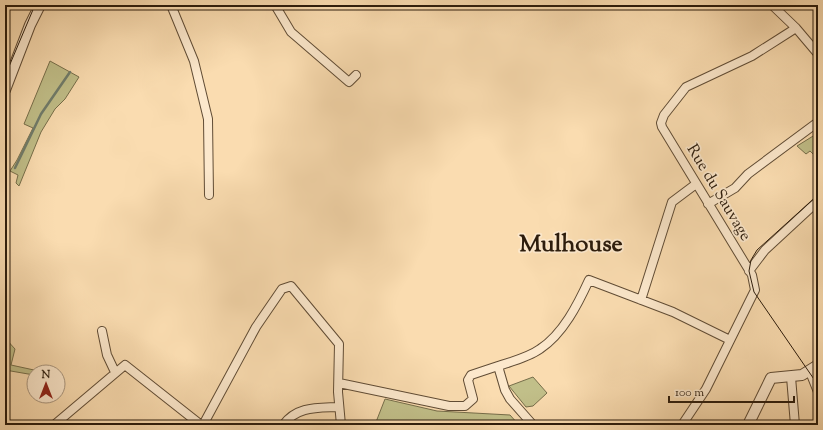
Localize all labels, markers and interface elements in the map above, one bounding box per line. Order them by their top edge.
street label: Rue du Sauvage [680,140,756,246]
district label: Mulhouse [519,228,623,262]
north arrow [26,364,66,404]
text: N [41,367,51,383]
scale bar [669,378,794,404]
text: 100 m [675,384,704,402]

